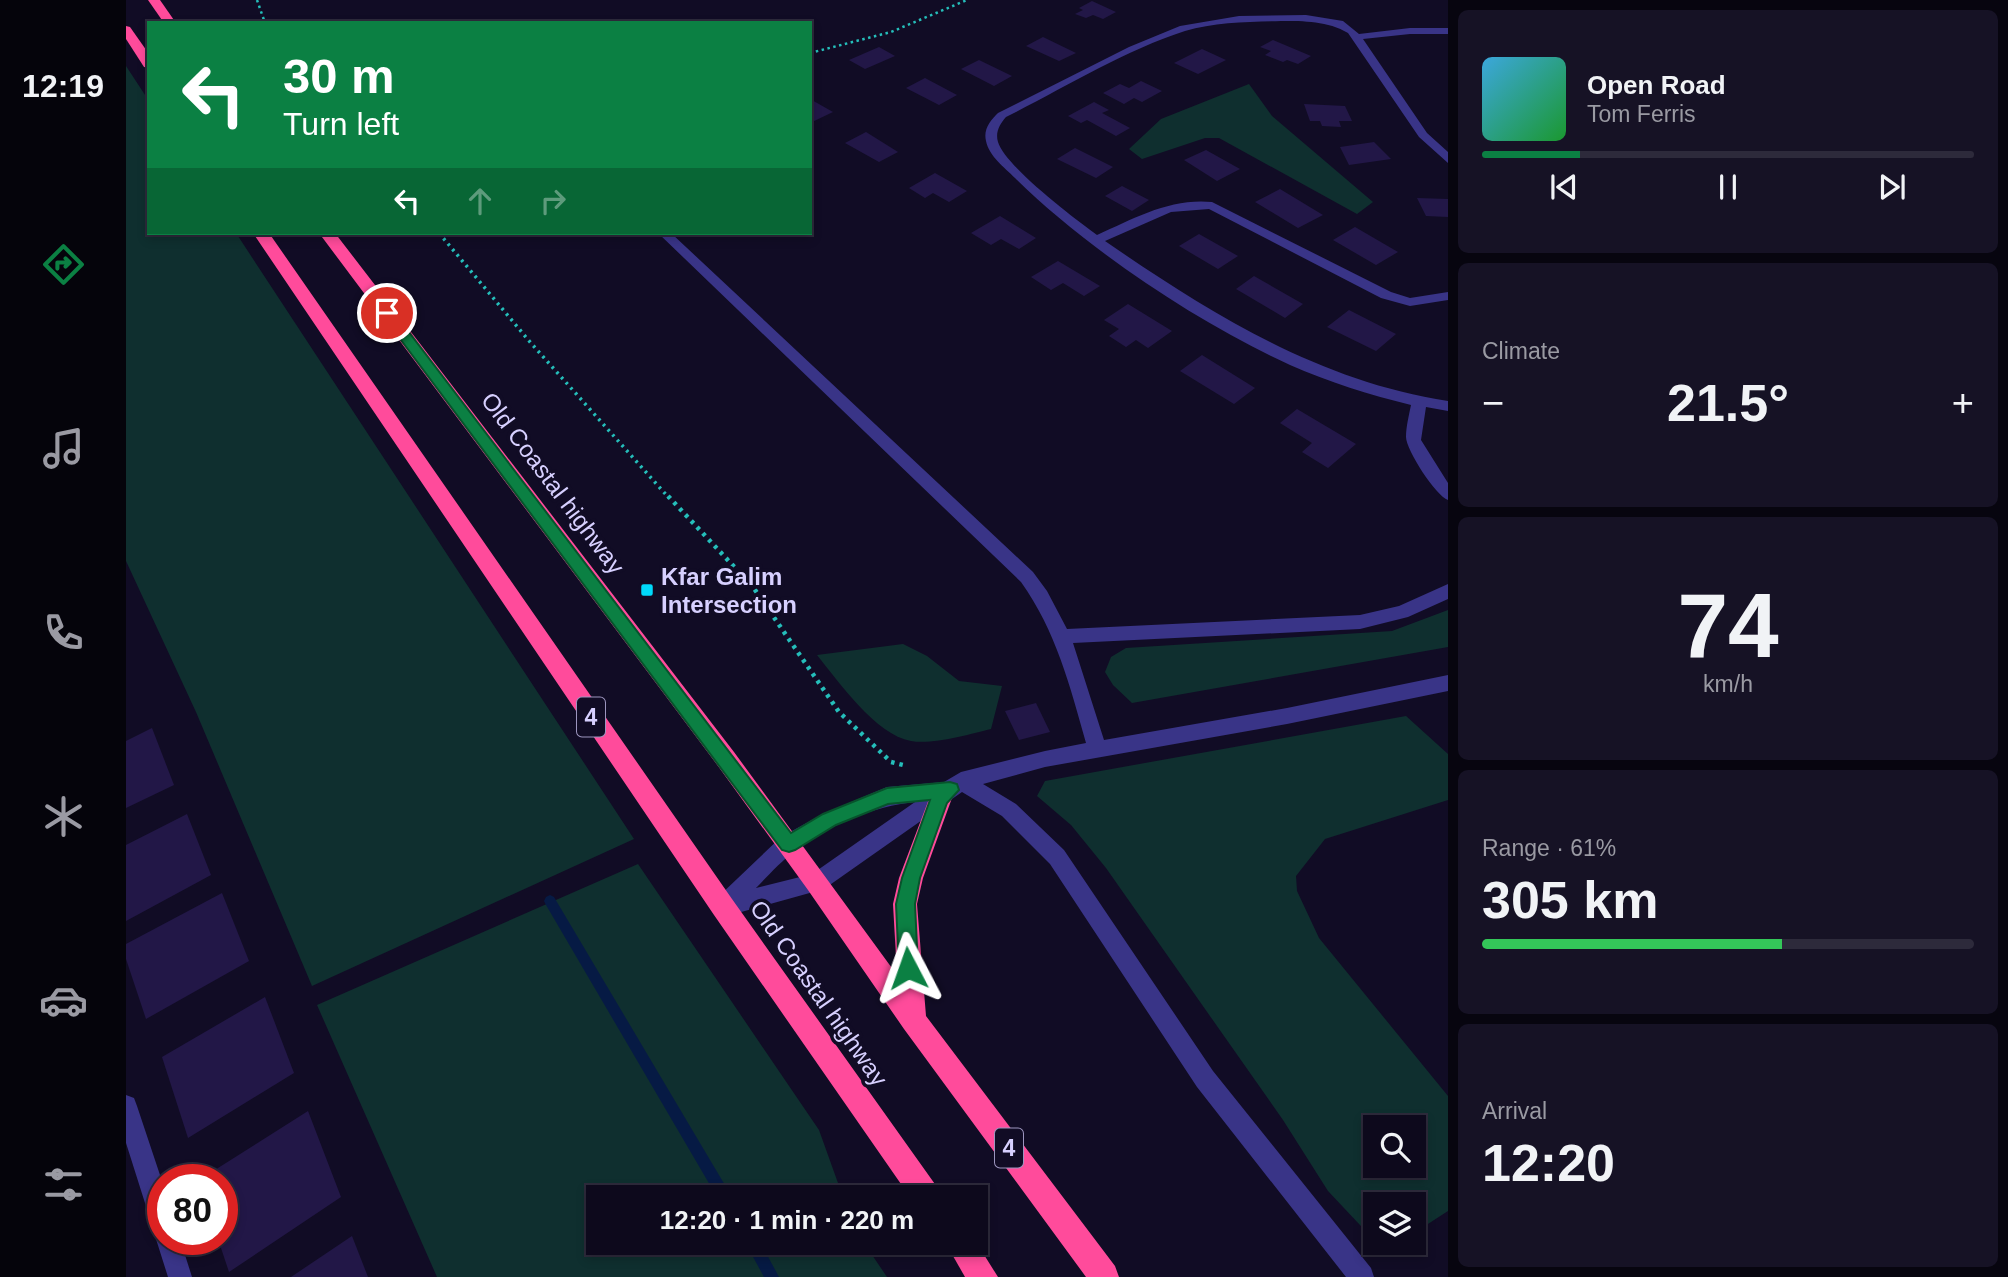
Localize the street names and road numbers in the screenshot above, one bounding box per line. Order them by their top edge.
street label: Old Coastal highway [476,387,630,579]
road number: 4 [577,698,605,736]
street label: Old Coastal highway [745,895,893,1091]
road number: 4 [995,1128,1023,1168]

